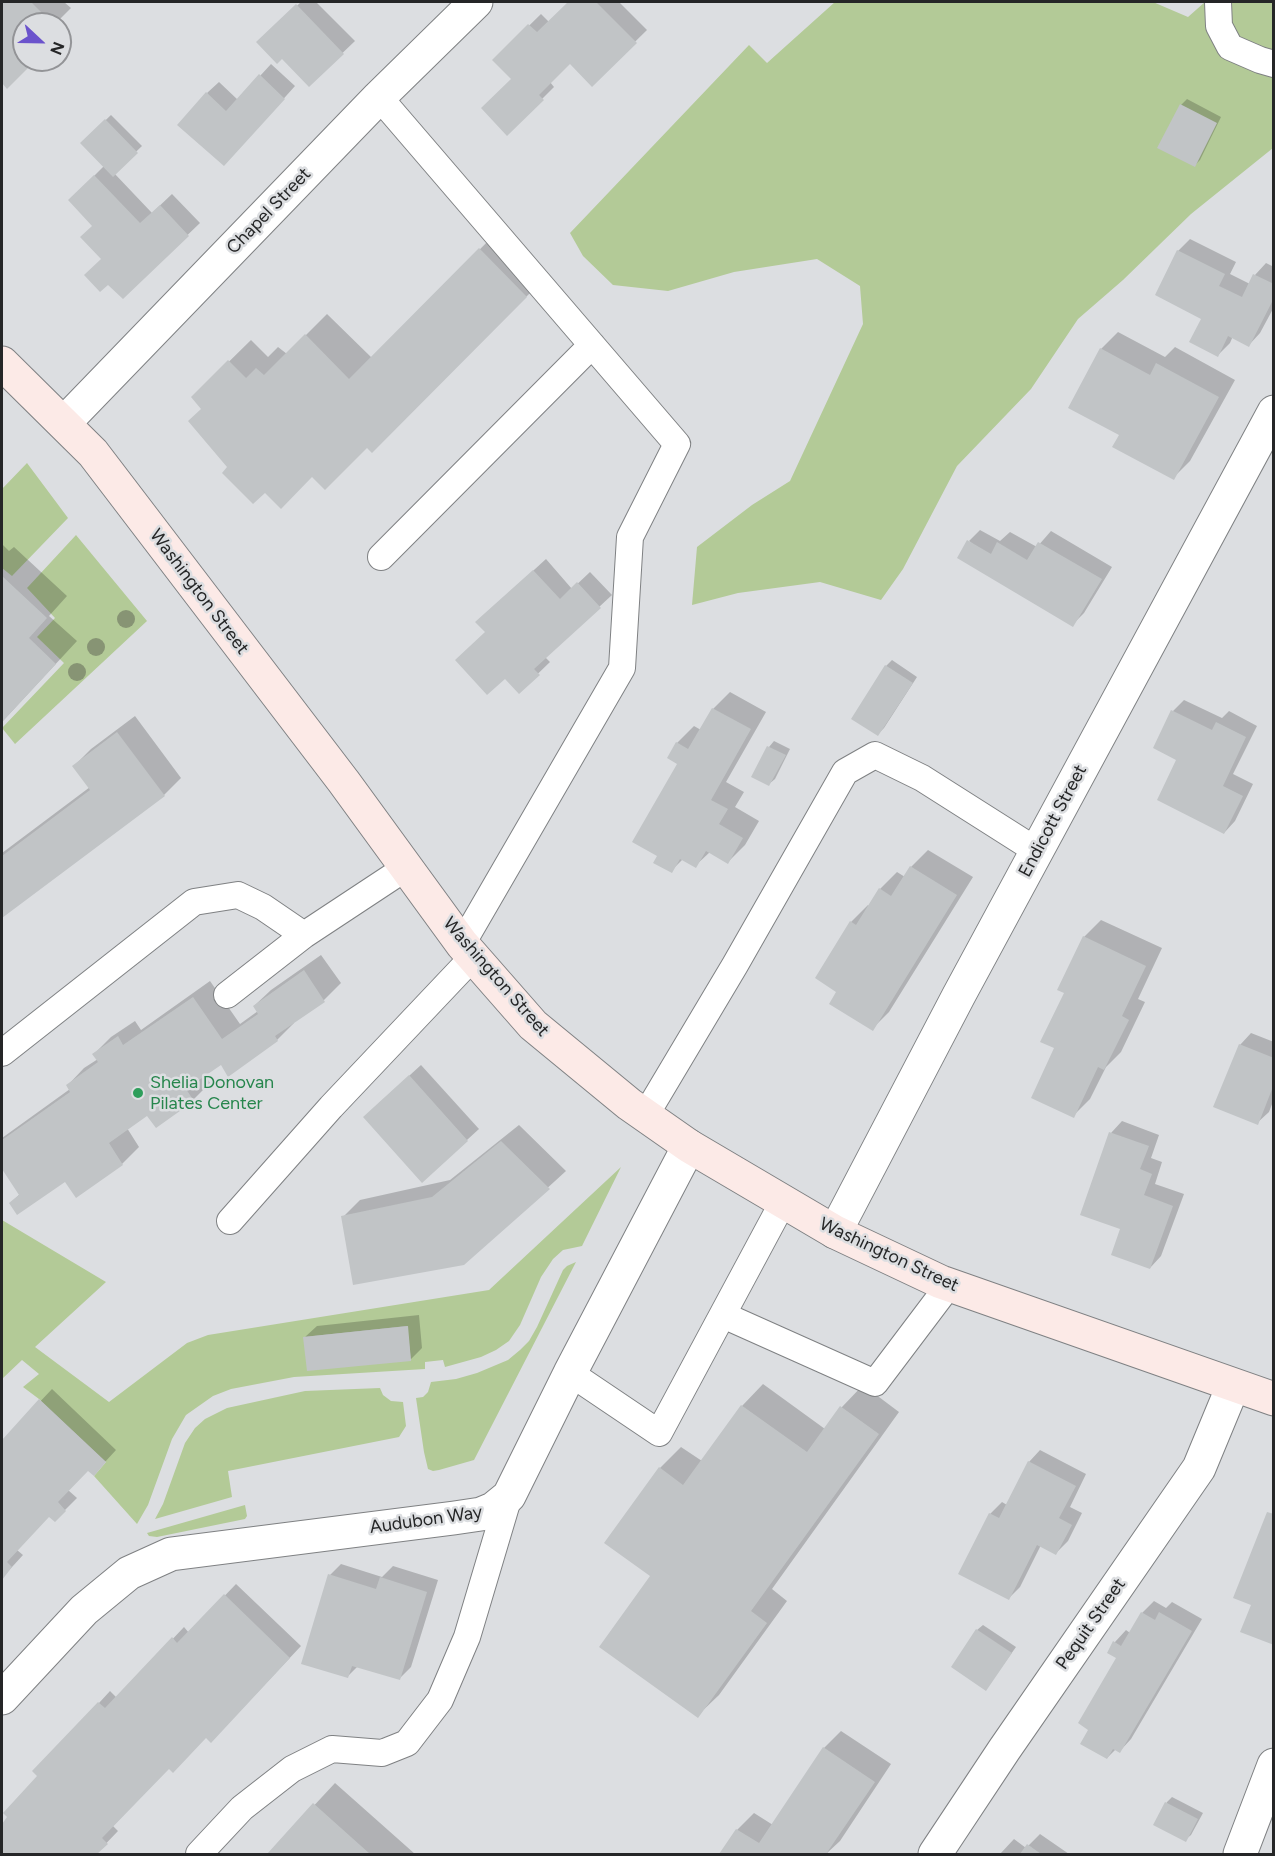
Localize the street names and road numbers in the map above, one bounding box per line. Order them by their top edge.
street label: Chapel Street [223,163,315,259]
street label: Washington Street [145,525,253,659]
street label: Endicott Street [1014,761,1092,881]
street label: Washington Street [438,913,554,1041]
street label: Washington Street [816,1213,962,1297]
street label: Audubon Way [368,1501,484,1539]
street label: Pequit Street [1052,1574,1130,1674]

